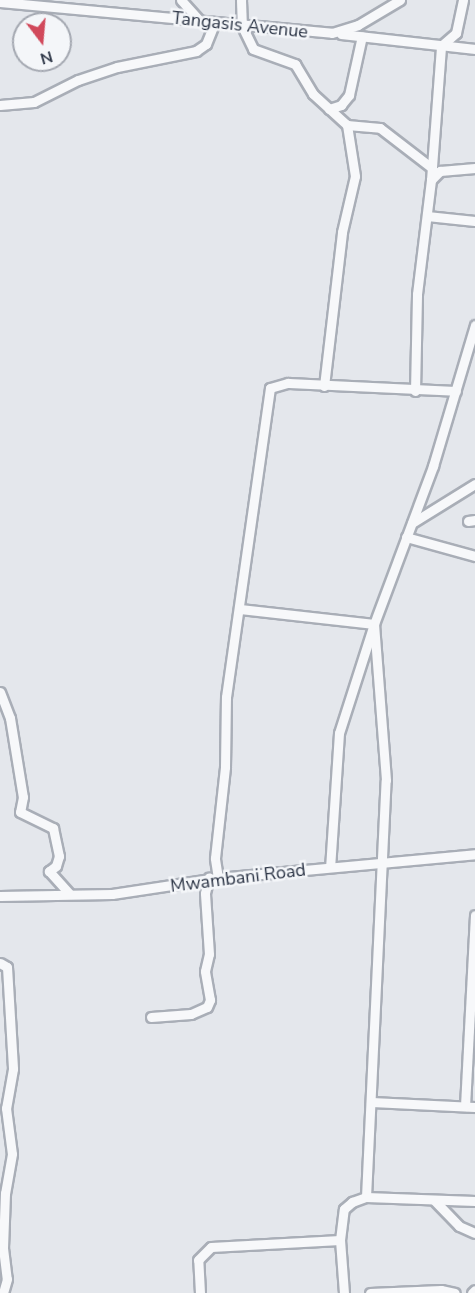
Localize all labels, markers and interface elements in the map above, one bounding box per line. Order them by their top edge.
street label: Tangasis Avenue [171,7,309,43]
north arrow [12,12,72,72]
text: N [38,45,55,70]
street label: Mwambani Road [169,859,307,897]

